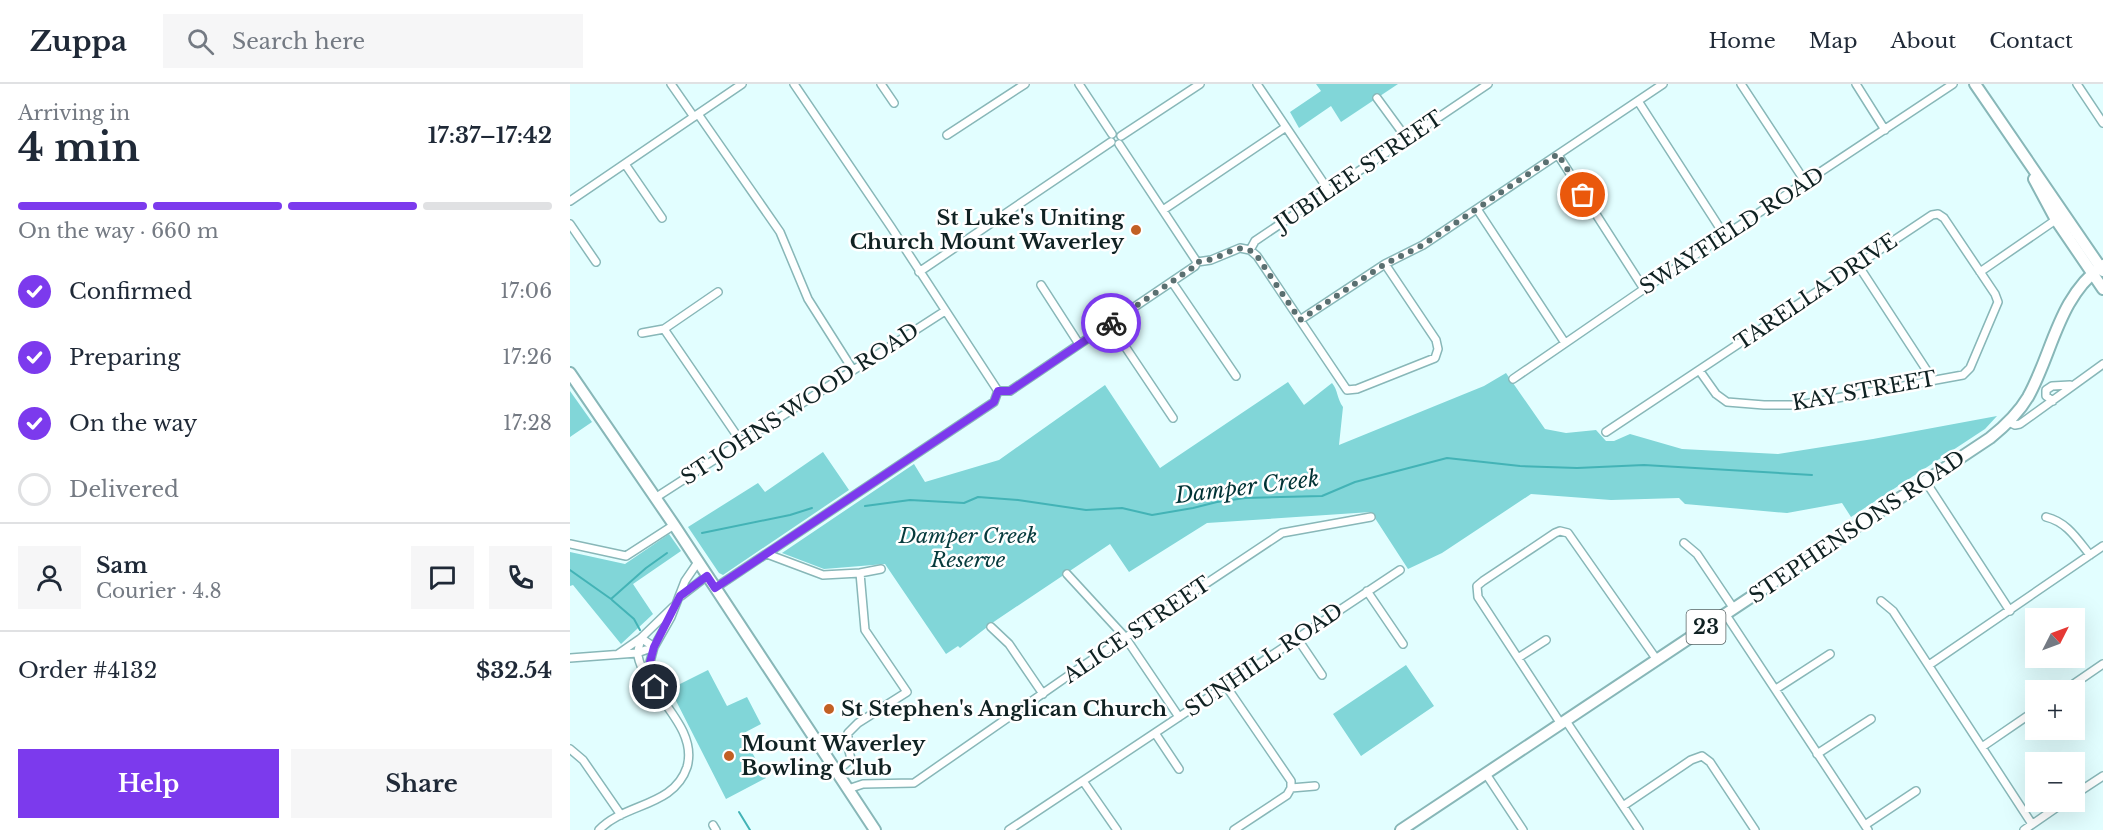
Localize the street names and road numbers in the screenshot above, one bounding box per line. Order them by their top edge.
street label: JUBILEE STREET [1268,105,1448,239]
street label: SWAYFIELD ROAD [1635,162,1829,300]
street label: TARELLA DRIVE [1730,228,1902,356]
street label: ST JOHNS WOOD ROAD [676,317,924,491]
street label: KAY STREET [1790,366,1938,416]
street label: STEPHENSONS ROAD [1744,445,1970,609]
street label: ALICE STREET [1058,571,1216,689]
street label: SUNHILL ROAD [1180,598,1348,722]
road number: 23 [1686,610,1726,644]

